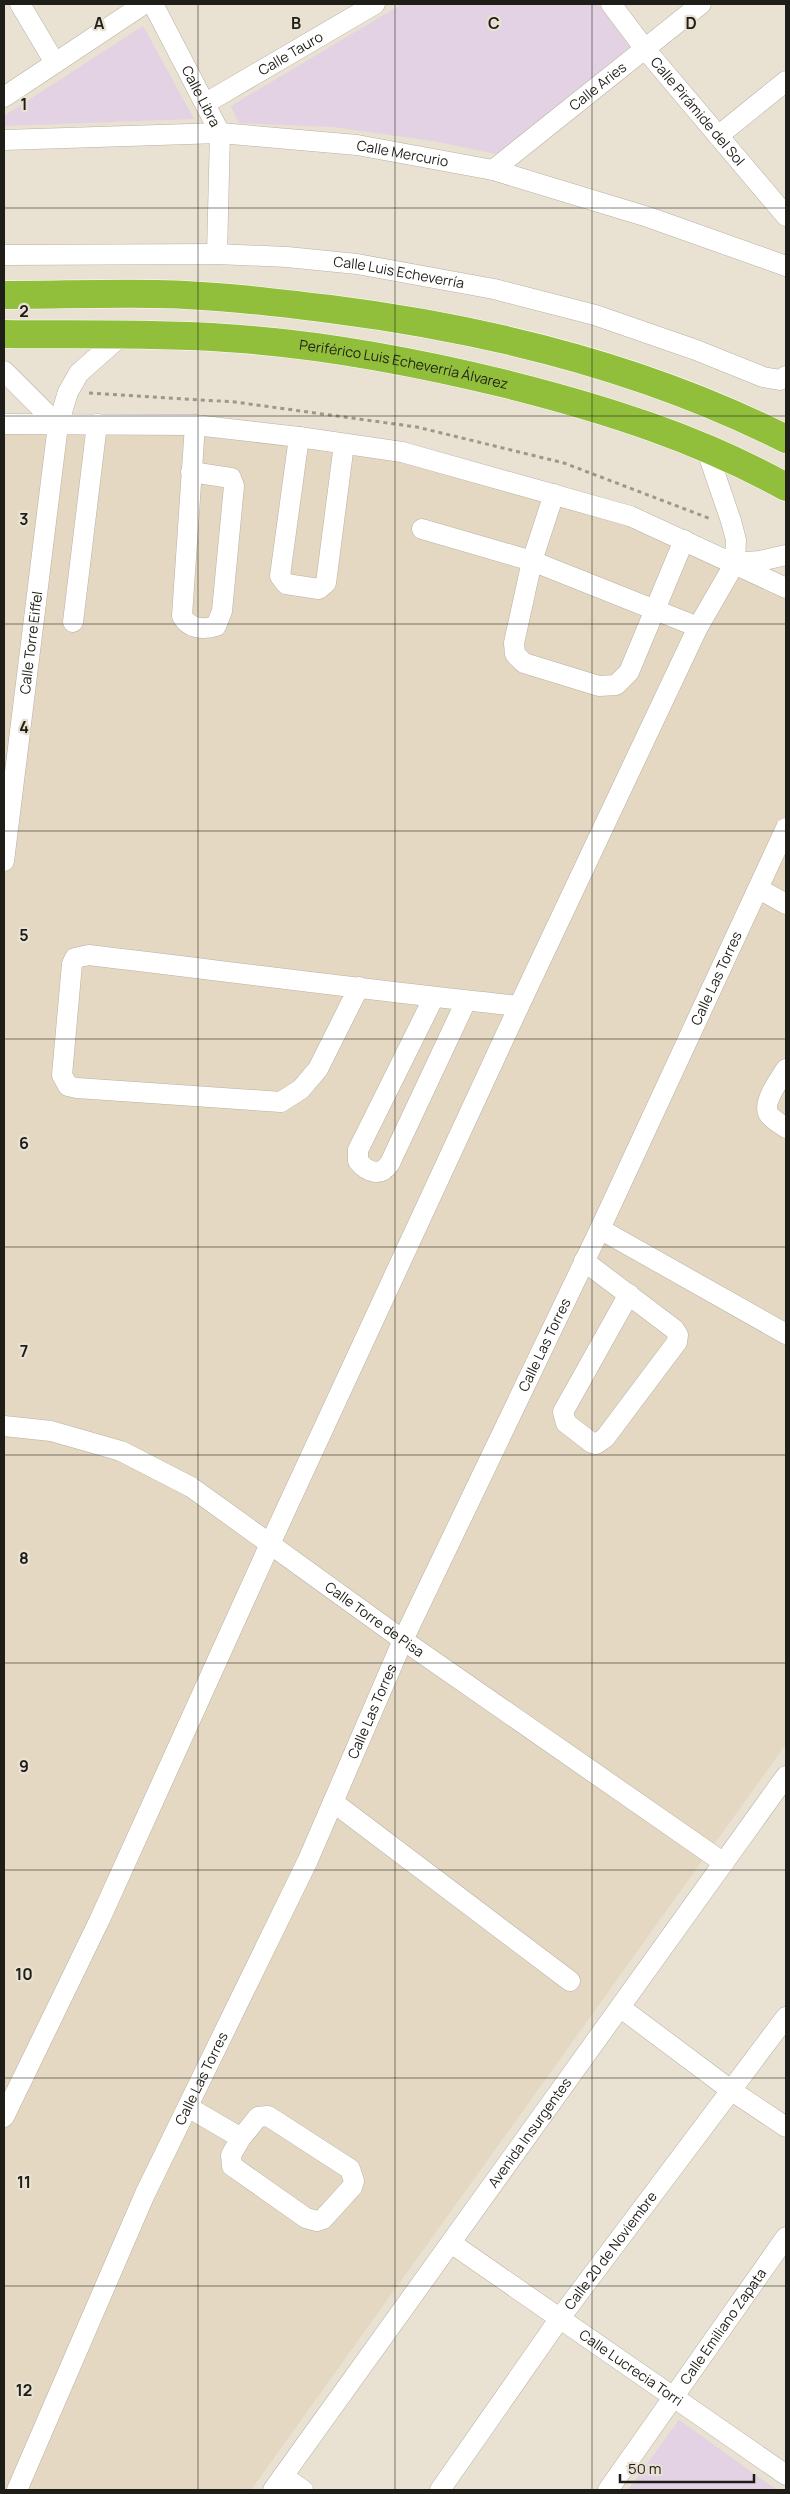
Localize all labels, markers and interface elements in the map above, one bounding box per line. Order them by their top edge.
text: A [94,12,105,34]
text: B [291,12,301,34]
text: C [488,12,500,34]
text: D [685,12,697,34]
street label: Calle Tauro [254,27,326,79]
street label: Calle Pirámide del Sol [647,53,749,169]
street label: Calle Aries [565,57,630,115]
street label: Calle Libra [178,62,225,130]
text: 1 [20,93,28,115]
street label: Calle Mercurio [355,135,450,171]
street label: Calle Luis Echeverría [333,252,466,292]
text: 2 [19,300,29,322]
street label: Periférico Luis Echeverría Álvarez [298,335,510,393]
text: 3 [19,508,29,530]
street label: Calle Torre Eiffel [15,590,46,695]
text: 4 [19,716,29,738]
text: 5 [19,924,29,946]
street label: Calle Las Torres [686,928,746,1028]
text: 6 [19,1132,29,1154]
street label: Calle Las Torres [513,1295,574,1395]
text: 7 [20,1340,28,1362]
text: 8 [19,1547,29,1569]
street label: Calle Torre de Pisa [321,1577,428,1661]
street label: Calle Las Torres [343,1661,401,1762]
text: 9 [19,1755,29,1777]
text: 10 [15,1963,33,1985]
street label: Calle Las Torres [170,2029,232,2128]
street label: Avenida Insurgentes [483,2074,575,2191]
text: 11 [17,2171,31,2193]
street label: Calle 20 de Noviembre [560,2187,661,2313]
street label: Calle Emiliano Zapata [675,2264,770,2388]
street label: Calle Lucrecia Torri [576,2325,687,2410]
text: 12 [16,2379,32,2401]
scale bar [620,2452,754,2484]
text: 50 m [628,2458,662,2479]

